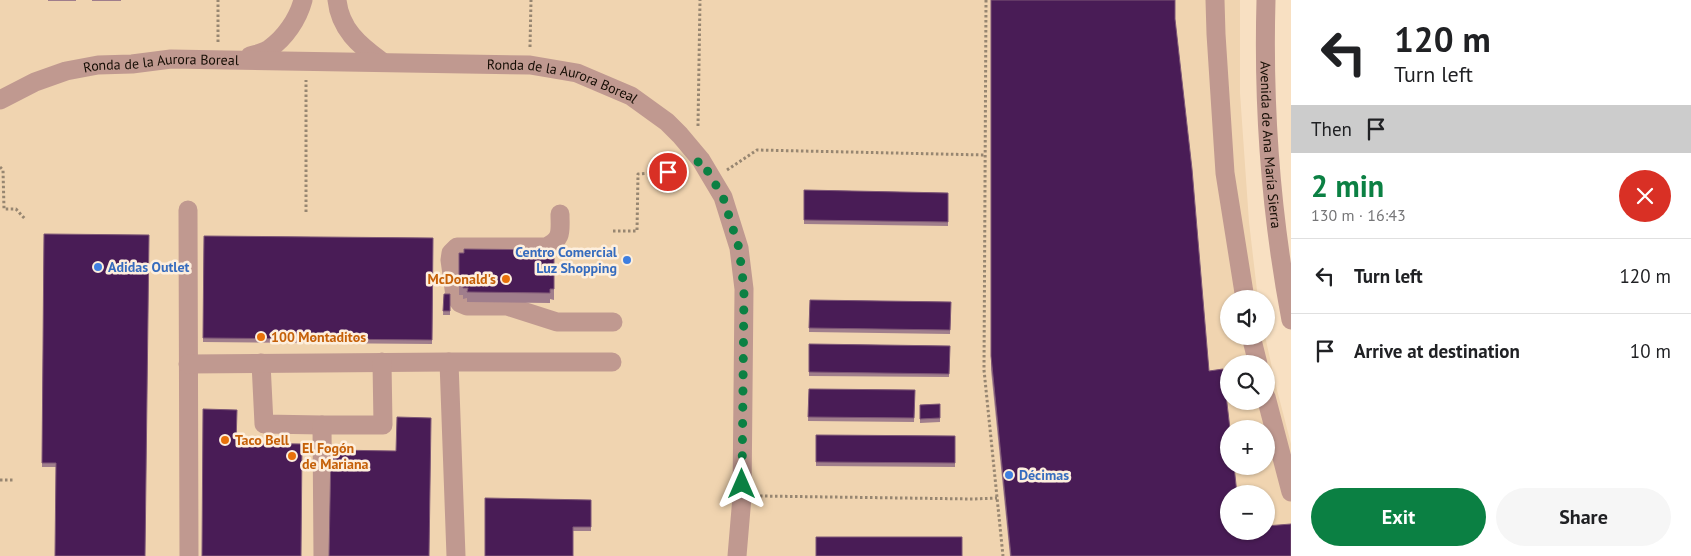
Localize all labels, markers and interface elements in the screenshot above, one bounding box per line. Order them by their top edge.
text: 120 m [1394,16,1491,62]
icon: left [1311,20,1376,85]
street label: Ronda de la Aurora Boreal [82,50,239,77]
street label: Ronda de la Aurora Boreal [487,55,641,107]
text: Turn left [1394,60,1473,88]
street label: Avenida de Ana María Sierra [1256,61,1286,230]
icon: arrive [1362,115,1390,143]
text: Then [1311,117,1352,141]
pin [647,151,689,193]
icon: arrive [654,158,682,186]
text: 2 min [1311,166,1384,205]
button: close [1619,170,1671,222]
text: 130 m · 16:43 [1311,205,1406,225]
place label: Centro Comercial Luz Shopping [515,243,618,277]
marker: Centro Comercial Luz Shopping [621,254,633,266]
place label: Adidas Outlet [108,258,190,276]
marker: Adidas Outlet [92,261,104,273]
icon: left [1311,262,1339,290]
text: Turn left [1354,264,1423,288]
text: 120 m [1619,264,1671,288]
place label: McDonald's [427,270,496,288]
marker: McDonald's [500,273,512,285]
map controls [1220,290,1275,540]
button: sound [1220,290,1275,345]
place label: 100 Montaditos [271,328,366,346]
marker: 100 Montaditos [255,331,267,343]
icon: arrive [1311,337,1339,365]
text: Arrive at destination [1354,339,1520,363]
text: 10 m [1630,339,1671,363]
button: search [1220,355,1275,410]
button: + [1220,420,1275,475]
place label: Taco Bell [235,431,290,449]
marker: Taco Bell [219,434,231,446]
place label: El Fogón de Mariana [302,439,369,473]
marker: El Fogón de Mariana [286,450,298,462]
position arrow [715,457,767,509]
place label: Décimas [1019,466,1069,484]
marker: Décimas [1003,469,1015,481]
button: − [1220,485,1275,540]
button: Exit [1311,488,1486,546]
button: Share [1496,488,1671,546]

